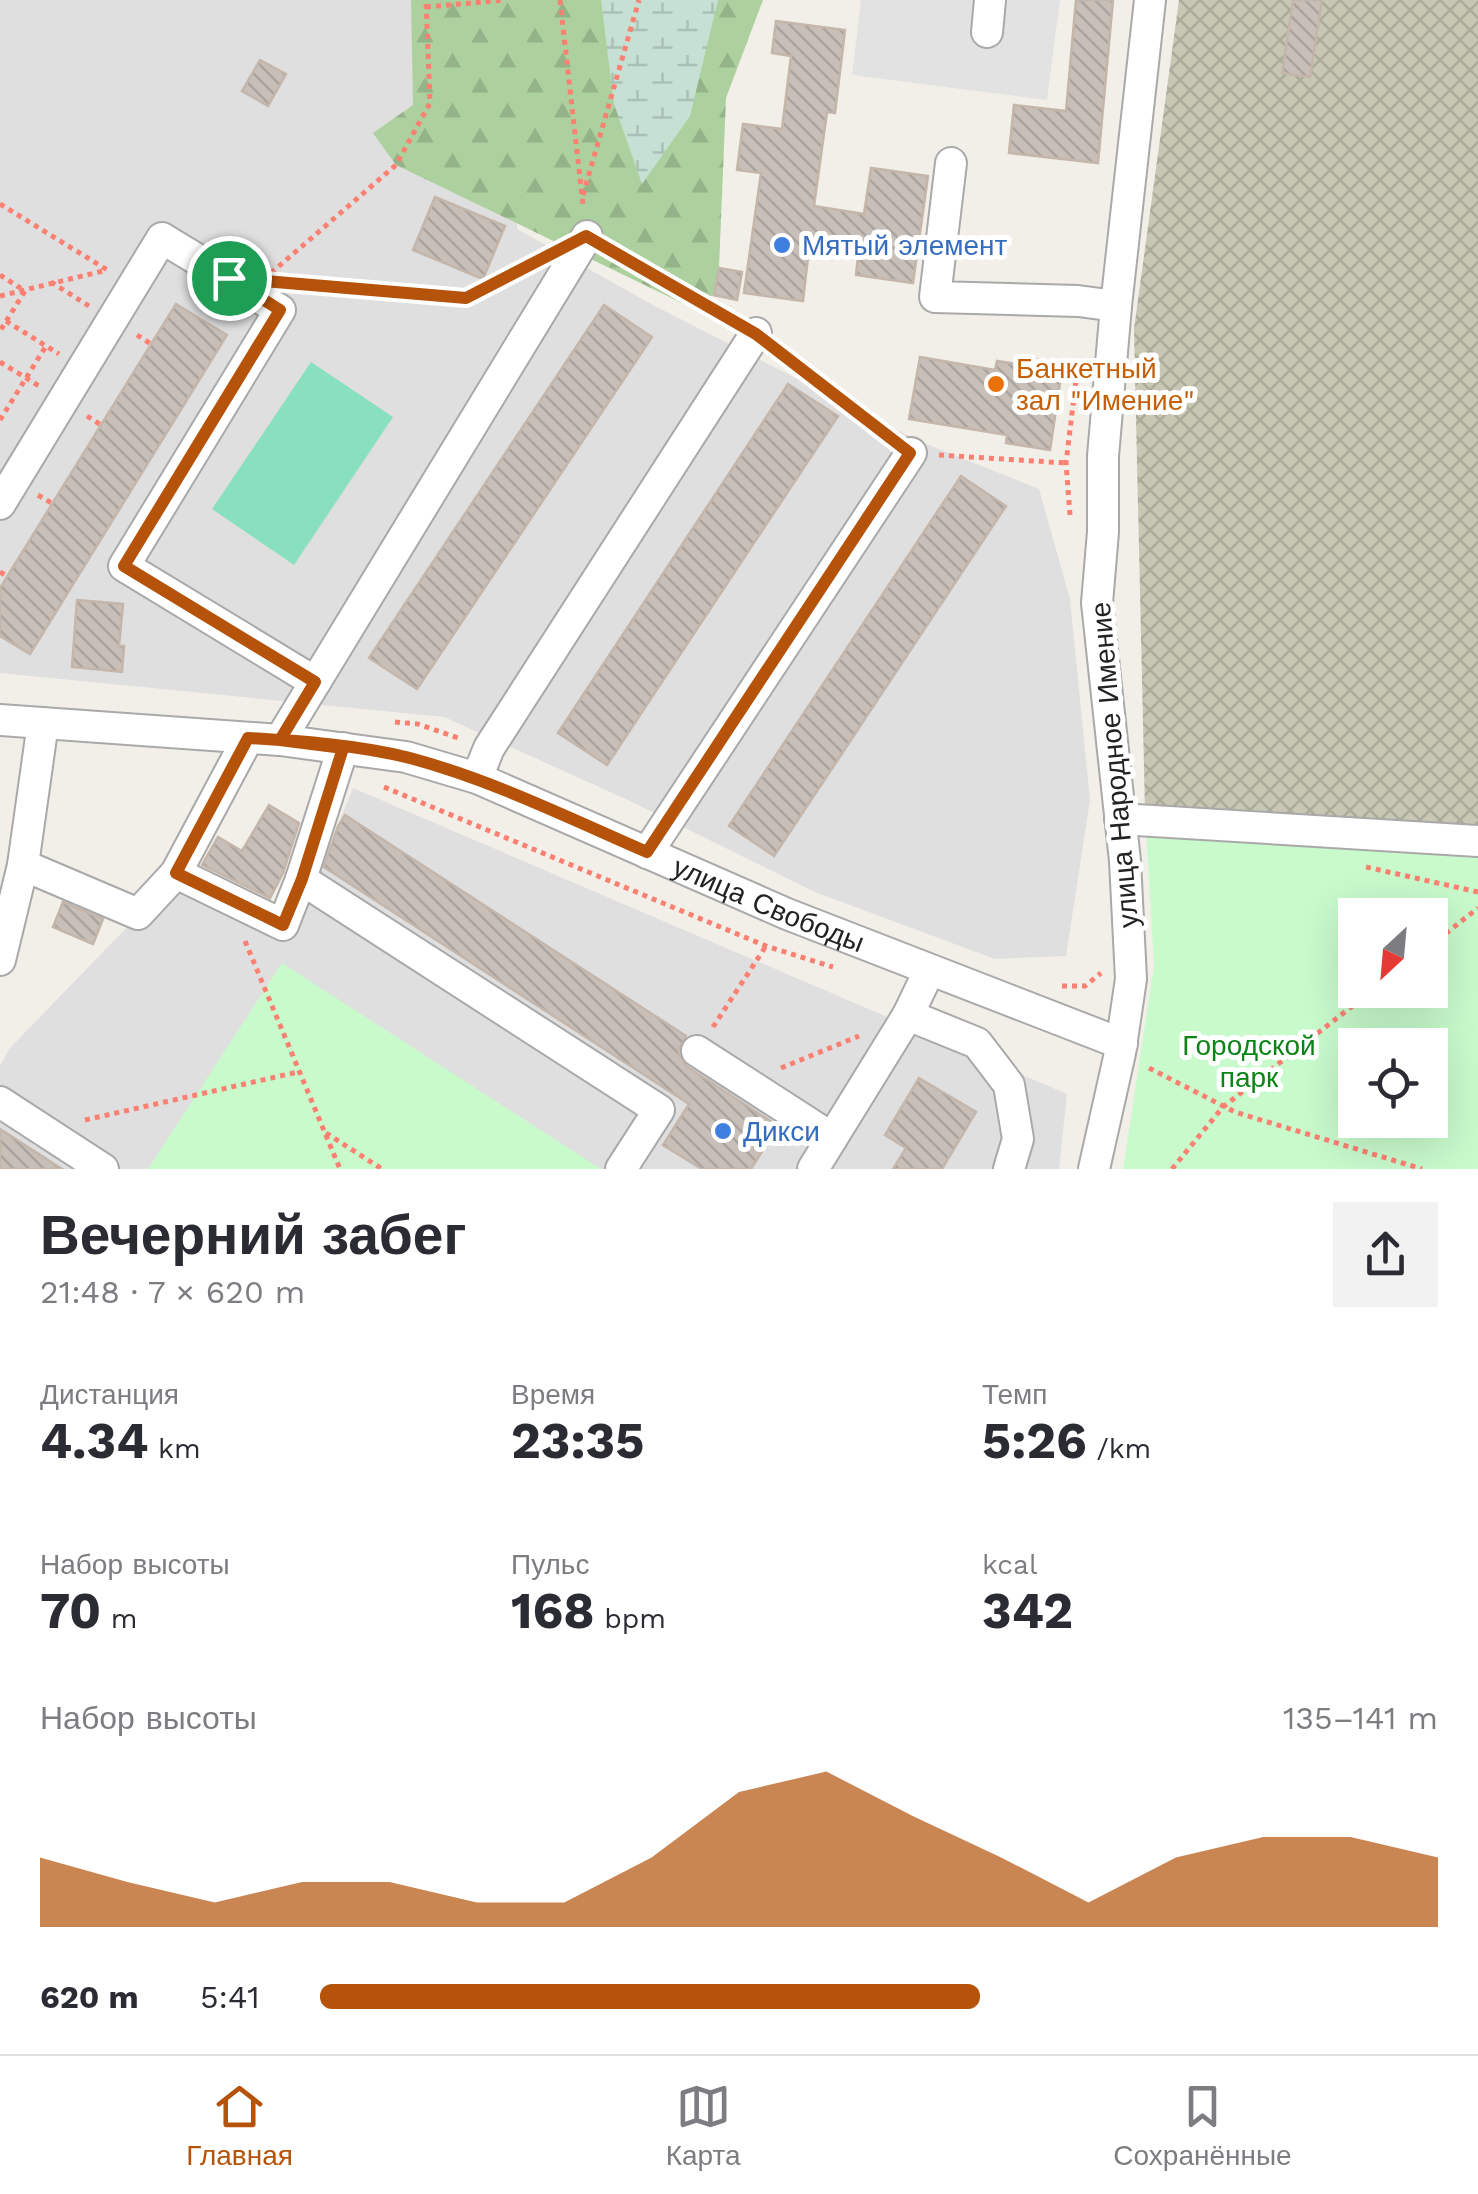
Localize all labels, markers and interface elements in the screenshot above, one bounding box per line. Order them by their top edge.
place label: Мятый элемент [802,229,1007,262]
marker: Мятый элемент [771,234,793,256]
pin [187,236,272,321]
icon: arrive [202,251,257,306]
place label: Банкетный зал "Имение" [1016,352,1195,417]
marker: Банкетный зал "Имение" [985,373,1007,395]
street label: улица Народное Имение [1084,601,1145,929]
street label: улица Свободы [668,850,869,959]
north arrow [1338,898,1448,1008]
map controls [1338,898,1448,1138]
button: locate [1338,1028,1448,1138]
park label: Городской парк [1182,1029,1316,1094]
place label: Дикси [743,1115,820,1148]
marker: Дикси [712,1120,734,1142]
button: share [1333,1202,1438,1307]
text: Вечерний забег [40,1203,466,1267]
text: 21:48 · 7 × 620 m [40,1273,305,1311]
text: Дистанция [40,1378,179,1411]
text: Время [511,1378,595,1411]
text: Темп [982,1378,1048,1411]
text: 4.34 [40,1411,149,1470]
text: 23:35 [511,1411,644,1470]
text: 5:26 [982,1411,1087,1470]
text: km [149,1432,201,1465]
text: /km [1087,1432,1151,1465]
text: Набор высоты [40,1548,230,1581]
text: Пульс [511,1548,589,1581]
text: kcal [982,1548,1037,1581]
text: 70 [40,1581,101,1640]
text: 168 [511,1581,595,1640]
text: 342 [982,1581,1073,1640]
text: m [101,1602,138,1635]
text: bpm [595,1602,666,1635]
text: Набор высоты [40,1699,257,1737]
text: 135–141 m [1283,1699,1438,1737]
text: 620 m [40,1978,139,2016]
text: 5:41 [200,1978,260,2016]
tab: Главная [186,2079,293,2172]
tab: Карта [666,2079,741,2172]
tab: Сохранённые [1113,2079,1292,2172]

